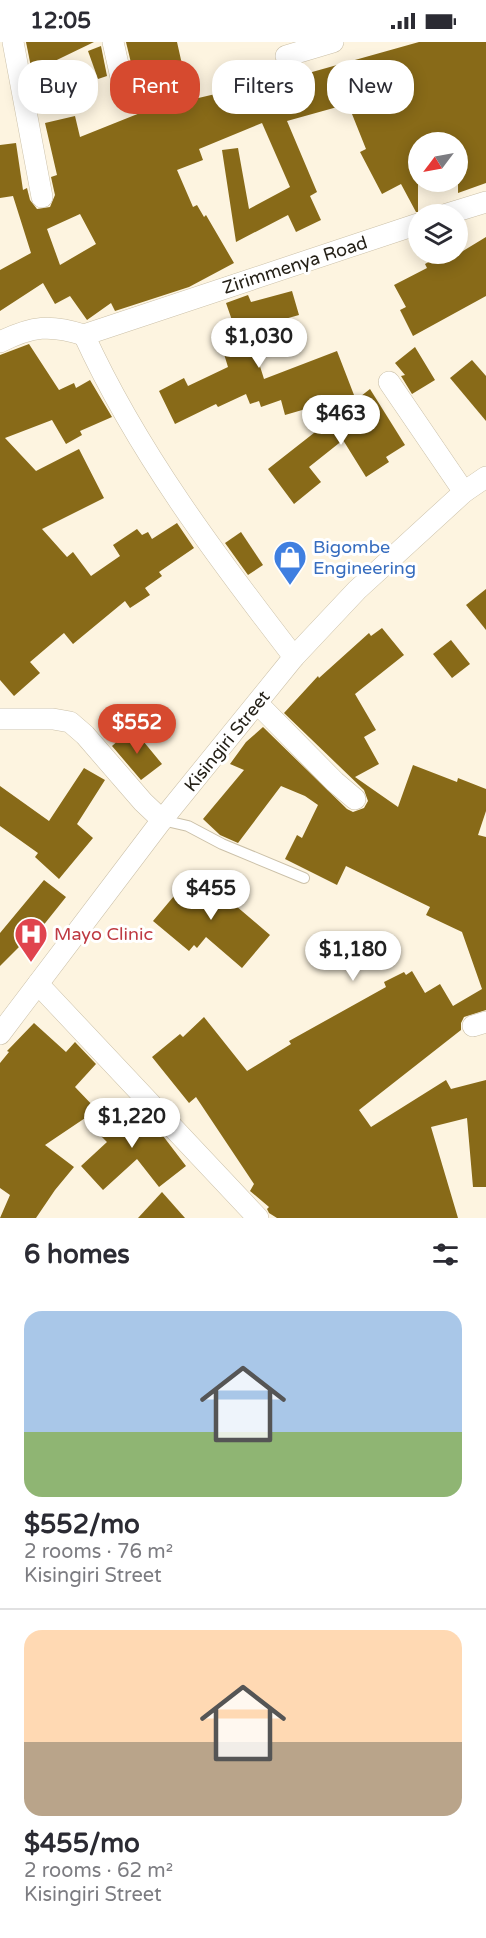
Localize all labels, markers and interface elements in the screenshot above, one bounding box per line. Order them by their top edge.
text: 12:05 [30,8,91,34]
chip: Buy [18,60,98,114]
chip: Rent [110,60,200,114]
chip: Filters [212,60,315,114]
chip: New [327,60,414,114]
north arrow [408,132,468,192]
map controls [408,132,468,264]
button: layers [408,204,468,264]
street label: Zirimmenya Road [220,231,370,299]
pin: $1,030 [210,318,308,369]
text: $1,030 [225,325,293,349]
pin: $463 [305,395,377,446]
text: $463 [316,402,366,426]
place label: Bigombe Engineering [313,536,416,579]
shop icon: Bigombe Engineering [272,539,308,586]
street label: Kisingiri Street [179,686,275,796]
pin: $552 [101,704,173,755]
text: $552 [112,711,162,735]
pin: $455 [175,870,247,921]
text: $455 [186,877,236,901]
hospital icon: Mayo Clinic [13,916,49,963]
place label: Mayo Clinic [54,923,153,945]
pin: $1,180 [304,931,402,982]
text: $1,180 [319,938,387,962]
pin: $1,220 [83,1098,181,1149]
text: $1,220 [98,1105,166,1129]
icon: filters [429,1238,462,1271]
text: 6 homes [24,1239,130,1270]
icon: home [189,1350,297,1458]
text: $552/mo [24,1509,140,1540]
text: 2 rooms · 76 m² [24,1540,173,1564]
text: Kisingiri Street [24,1564,162,1588]
icon: home [189,1669,297,1777]
text: $455/mo [24,1828,140,1859]
text: 2 rooms · 62 m² [24,1859,173,1883]
text: Kisingiri Street [24,1883,162,1907]

